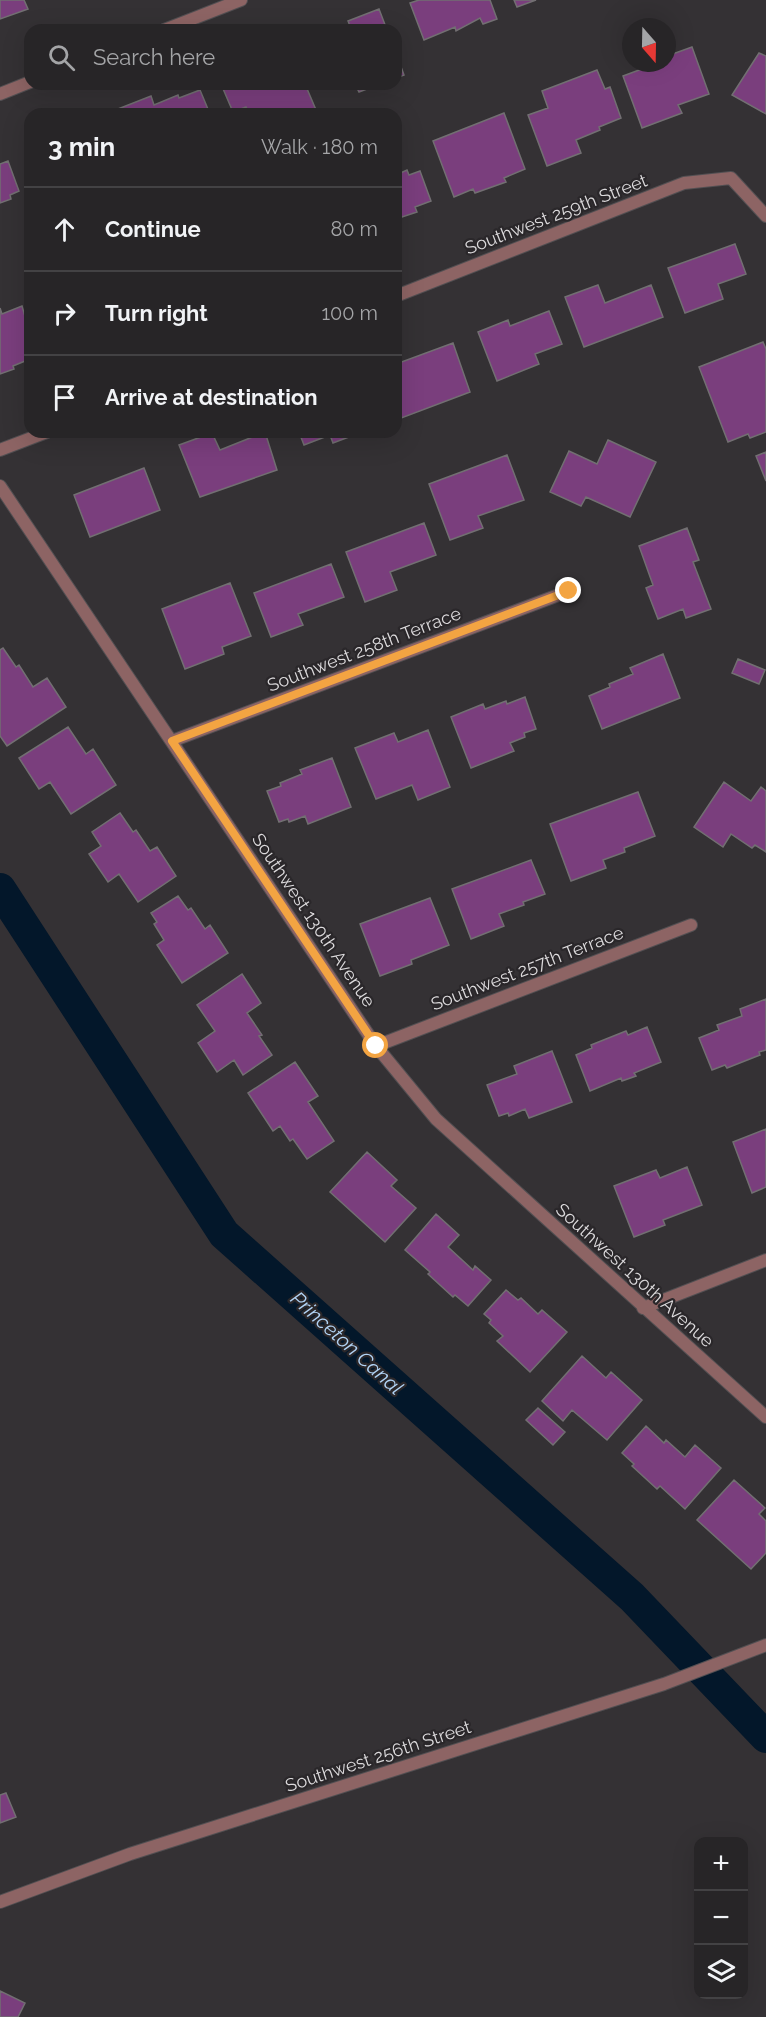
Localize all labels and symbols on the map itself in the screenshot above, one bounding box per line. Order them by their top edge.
north arrow [622,18,676,72]
street label: Southwest 259th Street [462,170,650,258]
route end [555,577,581,603]
street label: Southwest 258th Terrace [264,602,464,696]
street label: Southwest 130th Avenue [248,829,380,1011]
street label: Southwest 257th Terrace [428,921,627,1014]
route start [362,1032,388,1058]
street label: Southwest 130th Avenue [552,1199,718,1352]
water label: Princeton Canal [286,1286,408,1400]
street label: Southwest 256th Street [283,1716,473,1796]

